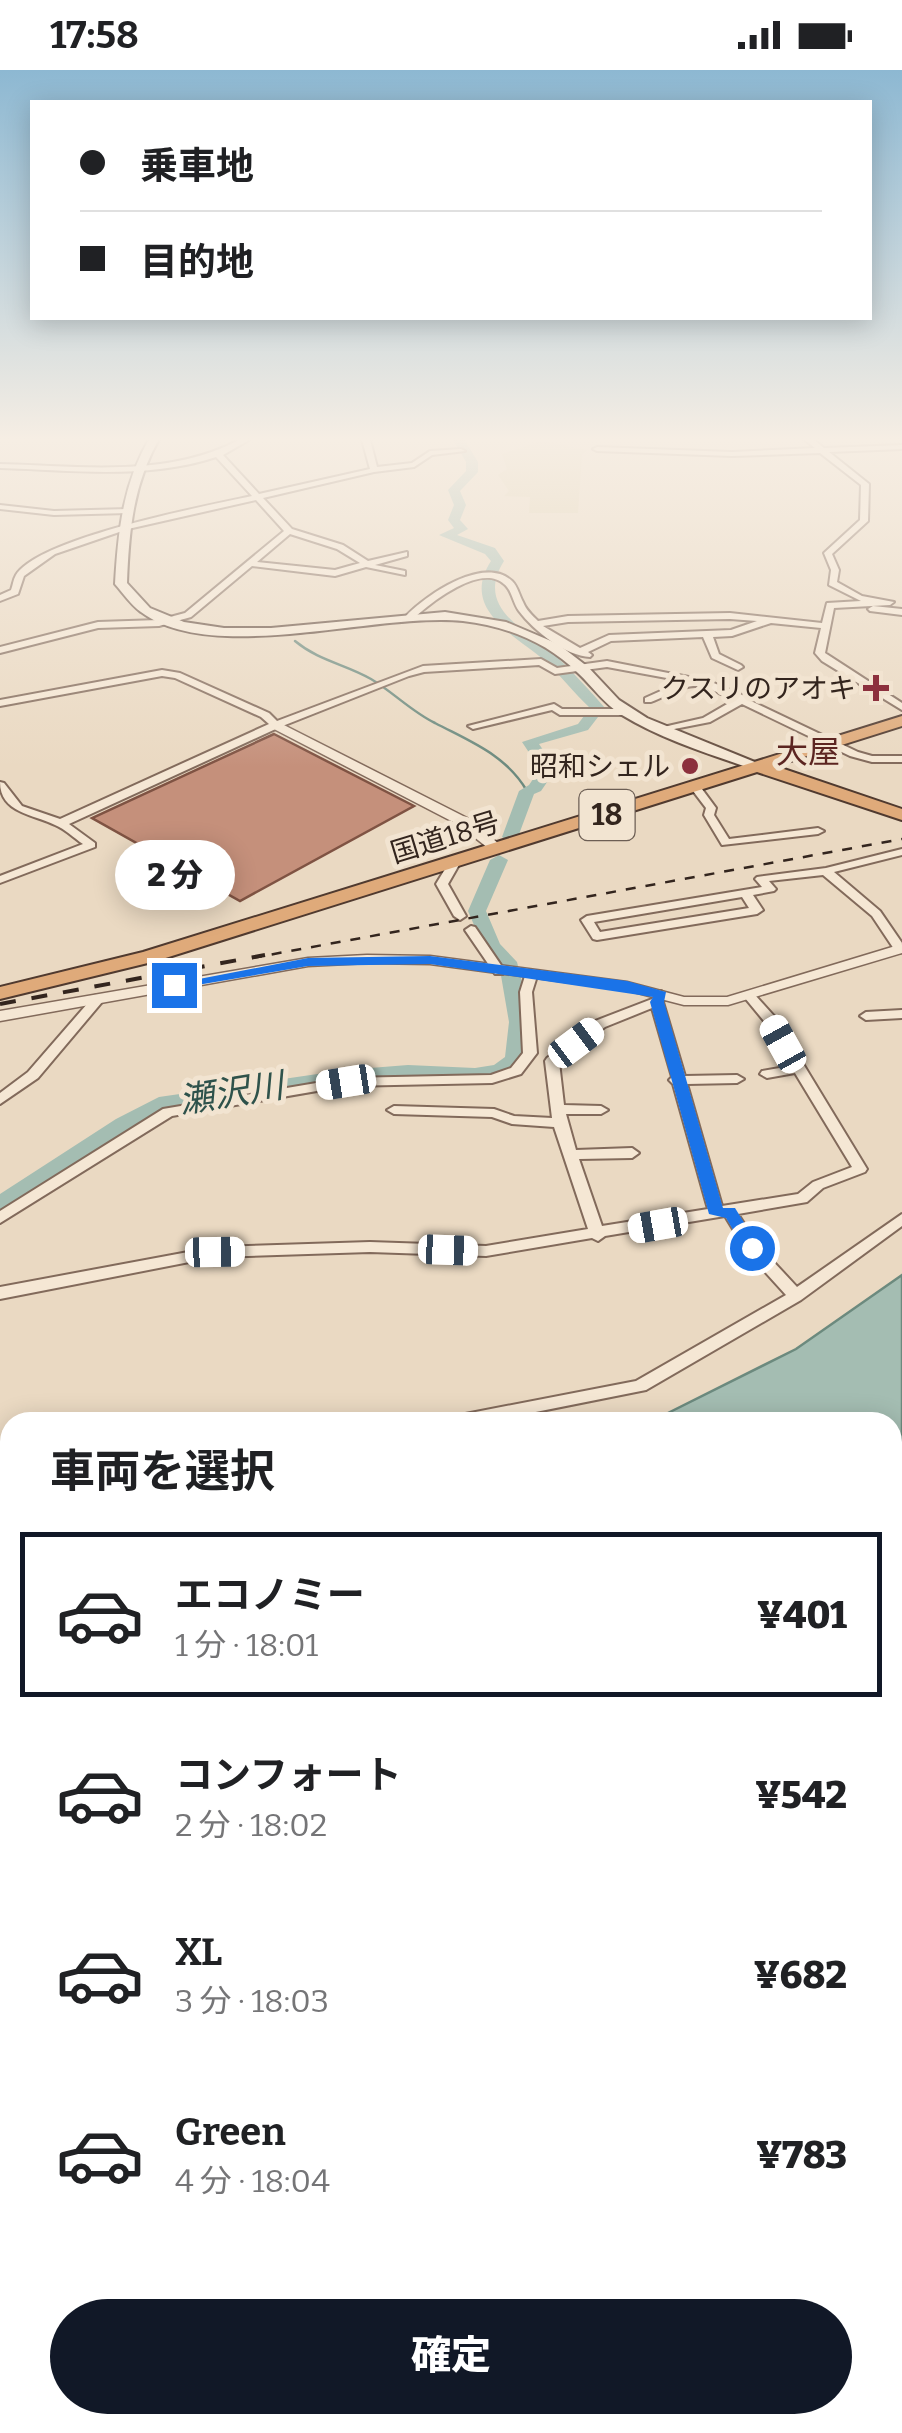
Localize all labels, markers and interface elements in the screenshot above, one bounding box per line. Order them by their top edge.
text: 17:58 [50,12,139,58]
text: 乗車地 [140,143,254,189]
text: 目的地 [140,239,254,285]
place label: クスリのアオキ [661,672,856,705]
marker: クスリのアオキ [865,677,887,699]
district label: 大屋 [776,733,840,771]
place label: 昭和シェル [530,750,670,783]
marker: 昭和シェル [679,755,701,777]
road number: 18 [580,790,634,840]
street label: 国道18号 [387,805,504,870]
callout: 2 分 [114,840,234,910]
text: 2 分 [147,856,203,894]
route end [152,963,197,1008]
car [755,1010,811,1078]
car [543,1013,609,1073]
car [314,1062,378,1102]
water label: 瀬沢川 [176,1063,290,1122]
car [626,1205,690,1245]
route start [730,1226,775,1271]
car [417,1234,479,1266]
car [185,1236,245,1268]
text: 車両を選択 [50,1445,275,1499]
icon: car [55,1570,145,1660]
text: エコノミー [175,1572,365,1618]
text: ¥401 [757,1592,847,1638]
text: 1 分 · 18:01 [175,1626,318,1664]
icon: car [55,1750,145,1840]
text: コンフォート [175,1752,402,1798]
text: ¥542 [755,1772,847,1818]
text: 2 分 · 18:02 [175,1806,327,1844]
text: XL [175,1929,222,1975]
icon: car [55,1930,145,2020]
text: ¥682 [754,1952,847,1998]
text: 3 分 · 18:03 [175,1982,329,2020]
text: Green [175,2109,286,2155]
icon: car [55,2110,145,2200]
text: ¥783 [756,2132,847,2178]
text: 4 分 · 18:04 [175,2162,330,2200]
button: 確定 [50,2299,852,2414]

